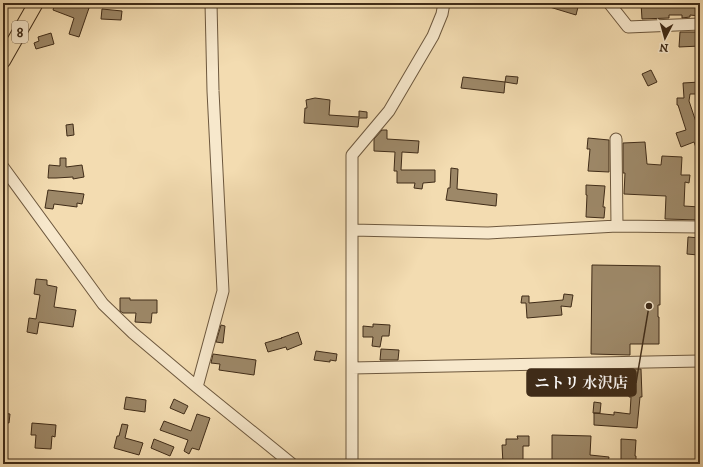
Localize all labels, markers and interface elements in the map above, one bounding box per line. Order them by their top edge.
north arrow [645,18,685,58]
road number: 8 [12,21,28,43]
text: N [659,40,669,54]
callout: ニトリ 水沢店 [527,369,636,396]
text: ニトリ 水沢店 [534,374,628,393]

